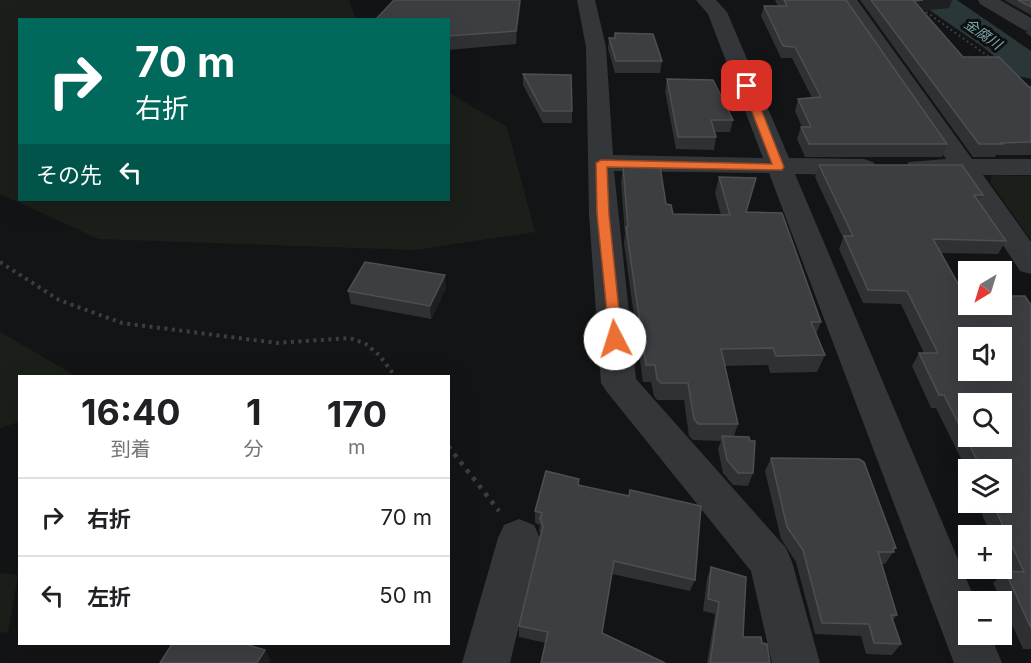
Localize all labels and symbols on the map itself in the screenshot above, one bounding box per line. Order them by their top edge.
water label: 金腐川 [961,15,1007,54]
pin [721,60,772,111]
north arrow [958,261,1012,315]
position arrow [583,307,647,371]

